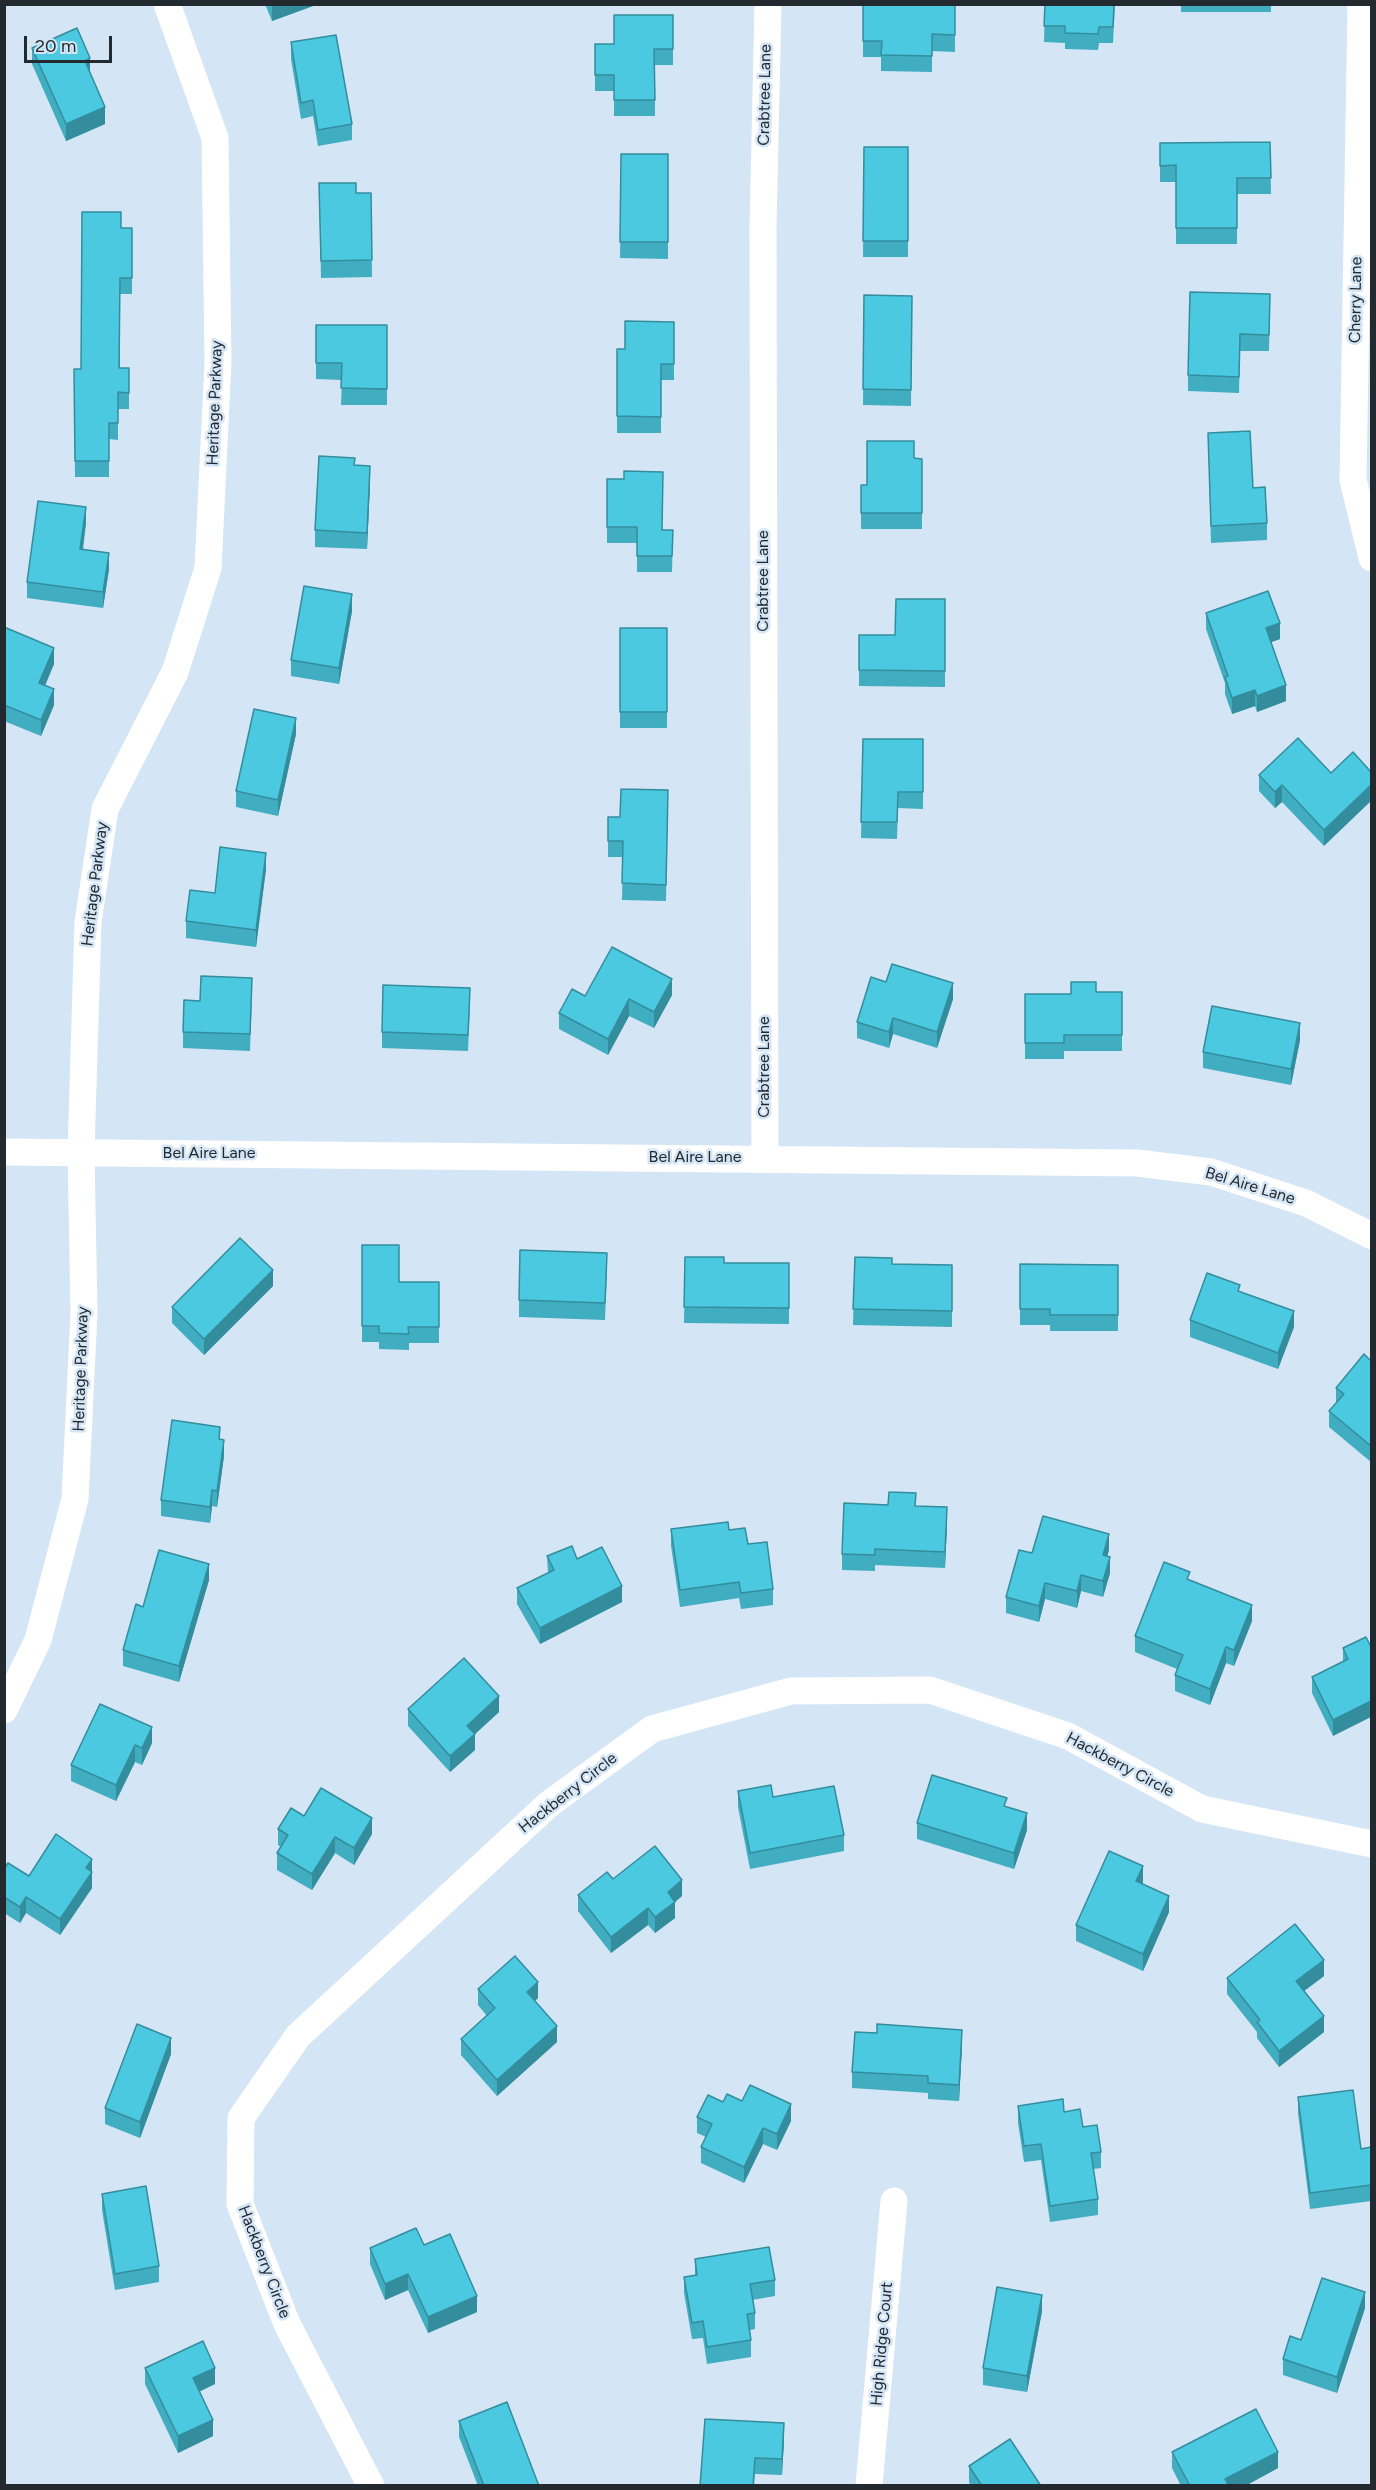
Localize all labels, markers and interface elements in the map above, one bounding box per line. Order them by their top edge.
scale bar [27,24,116,62]
text: 20 m [35,35,76,57]
street label: Crabtree Lane [755,44,775,146]
street label: Cherry Lane [1346,257,1366,343]
street label: Heritage Parkway [203,340,227,466]
street label: Crabtree Lane [753,530,773,632]
street label: Heritage Parkway [78,821,112,947]
street label: Crabtree Lane [754,1016,774,1118]
street label: Bel Aire Lane [163,1143,255,1163]
street label: Bel Aire Lane [649,1147,741,1167]
street label: Bel Aire Lane [1203,1163,1297,1209]
street label: Heritage Parkway [69,1306,93,1432]
street label: Hackberry Circle [1063,1728,1177,1802]
street label: Hackberry Circle [515,1749,621,1837]
street label: Hackberry Circle [234,2203,294,2321]
street label: High Ridge Court [867,2281,897,2407]

